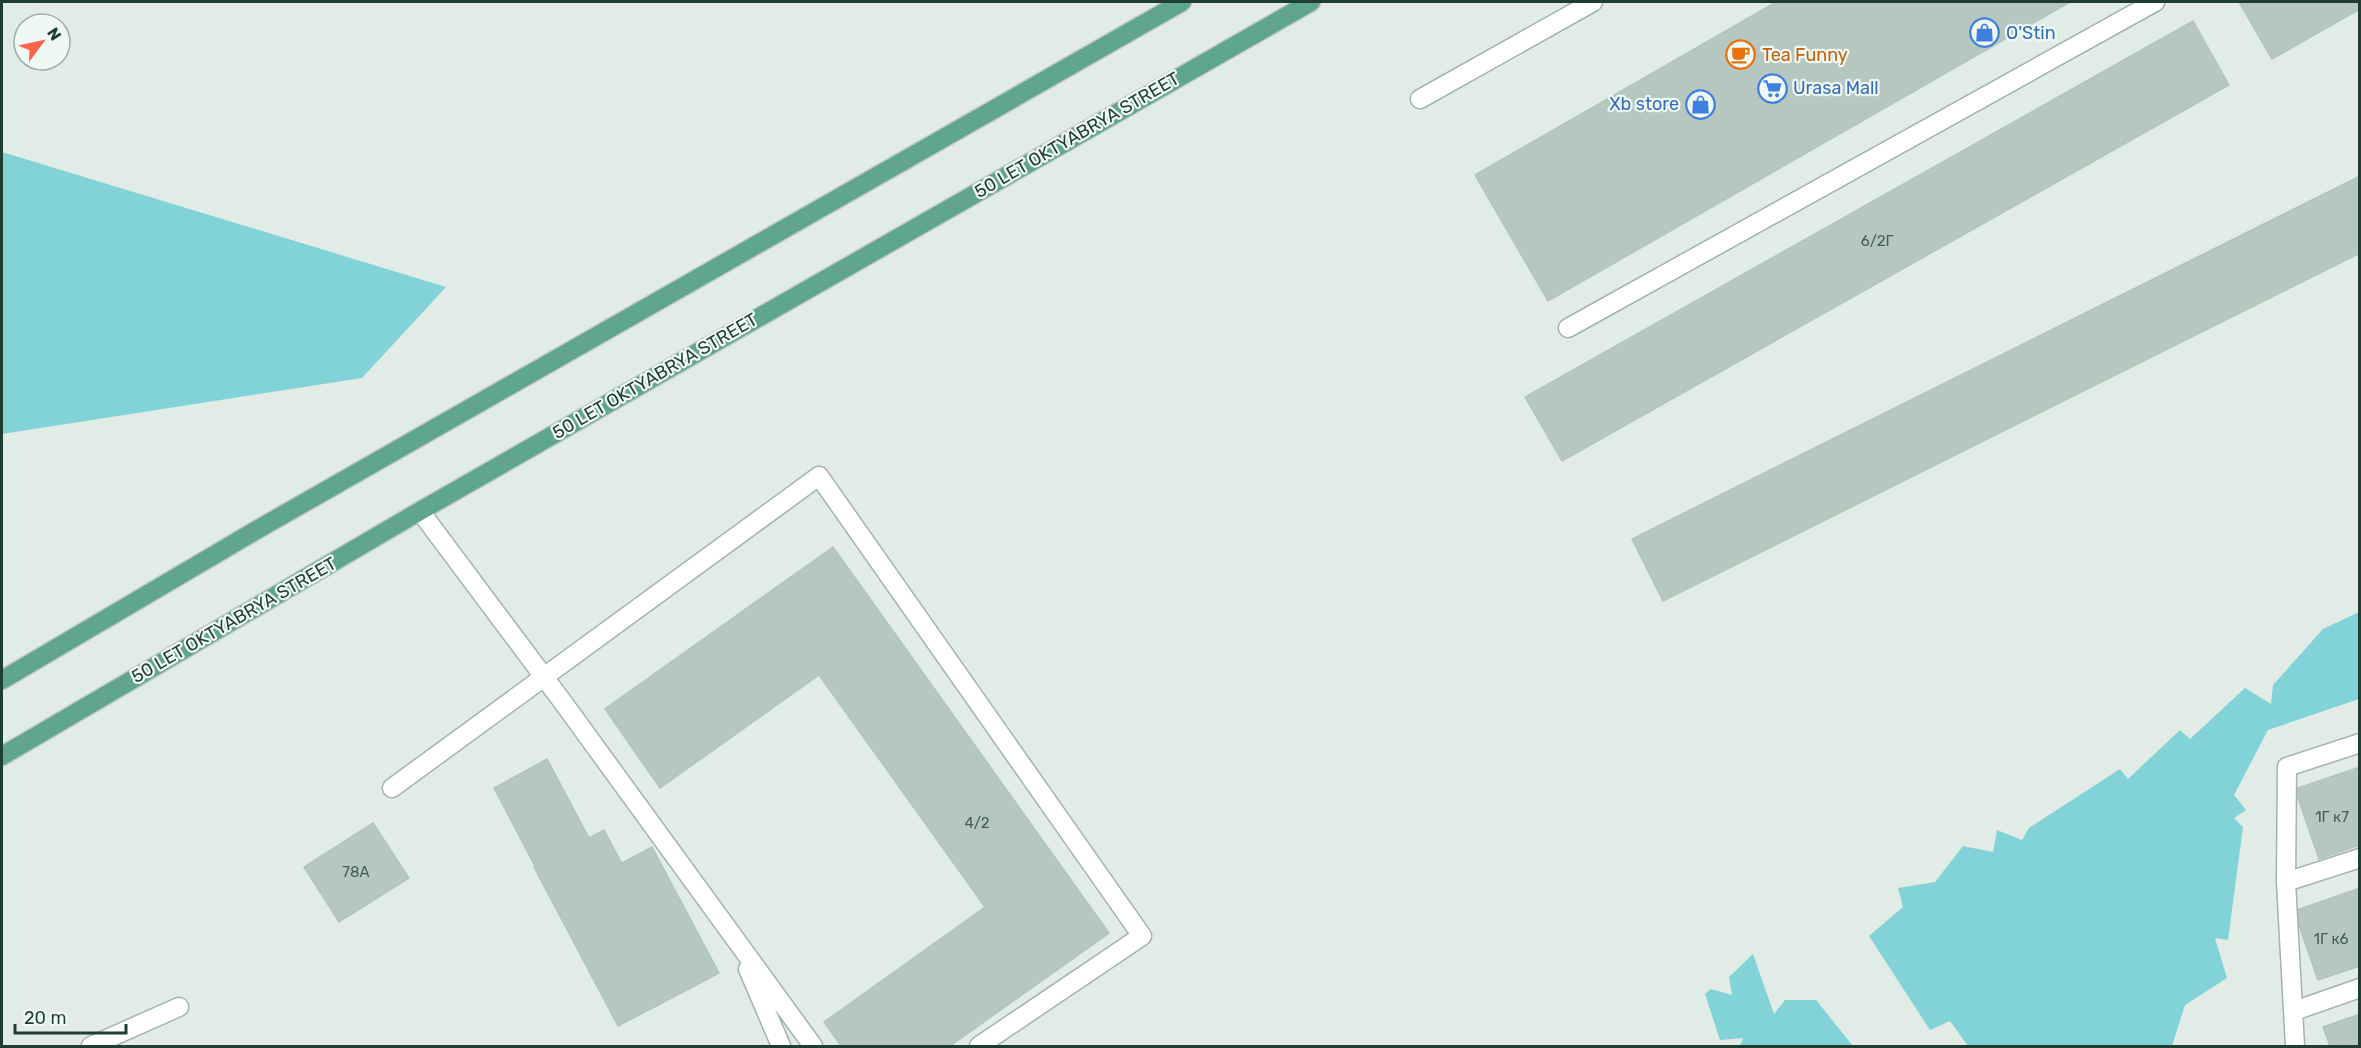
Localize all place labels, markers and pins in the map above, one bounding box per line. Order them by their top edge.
shop icon: O'Stin [1969,17,2001,49]
place label: O'Stin [2006,22,2056,44]
cafe icon: Tea Funny [1725,39,1757,71]
place label: Tea Funny [1762,44,1848,66]
supermarket icon: Urasa Mall [1756,72,1788,104]
place label: Urasa Mall [1793,77,1879,99]
shop icon: Xb store [1684,88,1716,120]
place label: Xb store [1609,93,1679,115]

